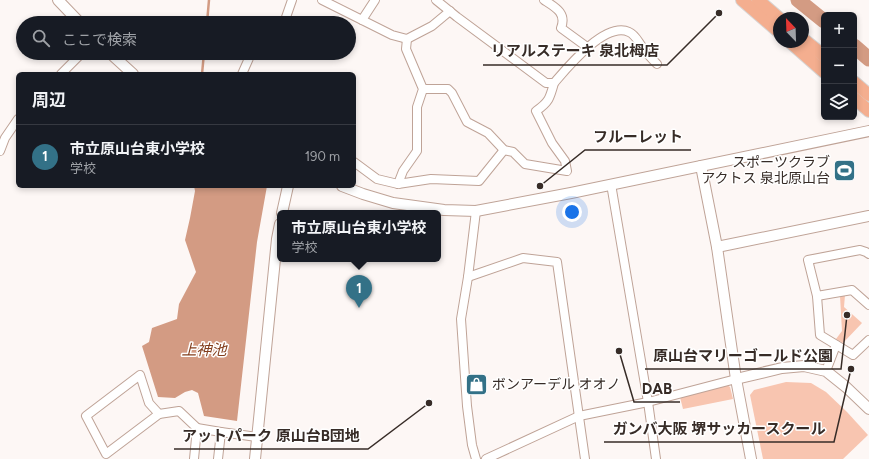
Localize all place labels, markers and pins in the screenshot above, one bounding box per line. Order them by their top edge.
callout: リアルステーキ 泉北栂店 [483,38,667,65]
callout: フルーレット [585,123,691,150]
place label: スポーツクラブ アクトス 泉北原山台 [701,154,830,187]
sports icon: スポーツクラブ アクトス 泉北原山台 [832,157,858,183]
pin: 1 [346,275,372,308]
callout: 原山台マリーゴールド公園 [645,342,841,369]
shop icon: ボンアーデル オオノ [463,371,489,397]
callout: DAB [634,375,680,402]
place label: ボンアーデル オオノ [492,376,621,393]
callout: ガンバ大阪 堺サッカースクール [604,415,834,442]
callout: アットパーク 原山台B団地 [174,422,368,449]

